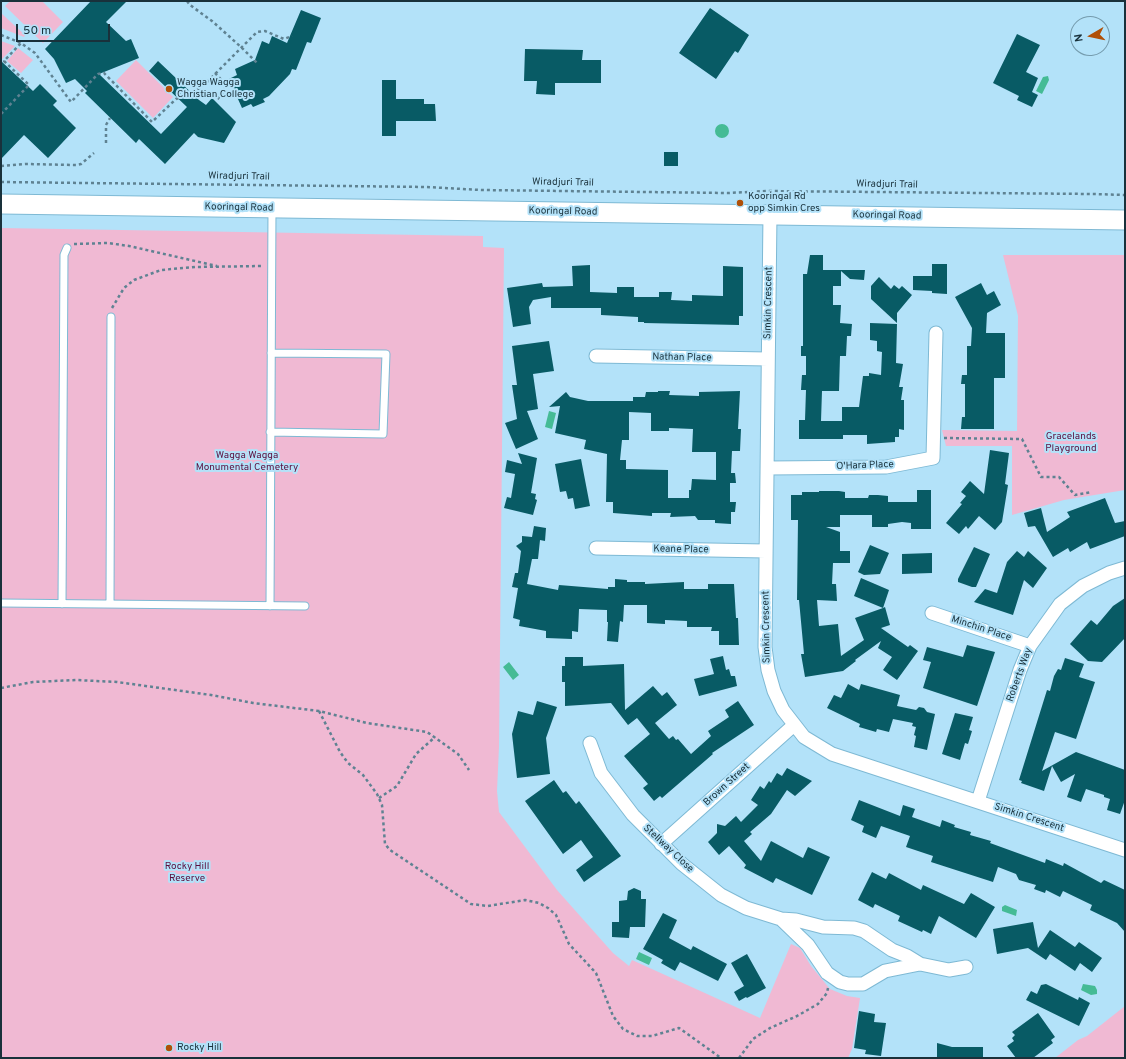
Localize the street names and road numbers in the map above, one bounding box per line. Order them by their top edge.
street label: Wiradjuri Trail [208,170,270,184]
street label: Wiradjuri Trail [532,176,594,190]
street label: Wiradjuri Trail [856,178,918,192]
street label: Kooringal Road [204,201,274,215]
street label: Kooringal Road [528,205,598,219]
street label: Kooringal Road [852,209,922,223]
street label: Simkin Crescent [762,267,776,339]
street label: Nathan Place [652,351,712,365]
street label: O'Hara Place [836,459,894,473]
street label: Keane Place [653,544,709,556]
street label: Simkin Crescent [760,591,774,663]
street label: Minchin Place [950,614,1012,644]
street label: Roberts Way [1005,646,1035,704]
street label: Brown Street [701,761,753,809]
street label: Simkin Crescent [993,801,1065,835]
street label: Stellway Close [640,823,696,875]

